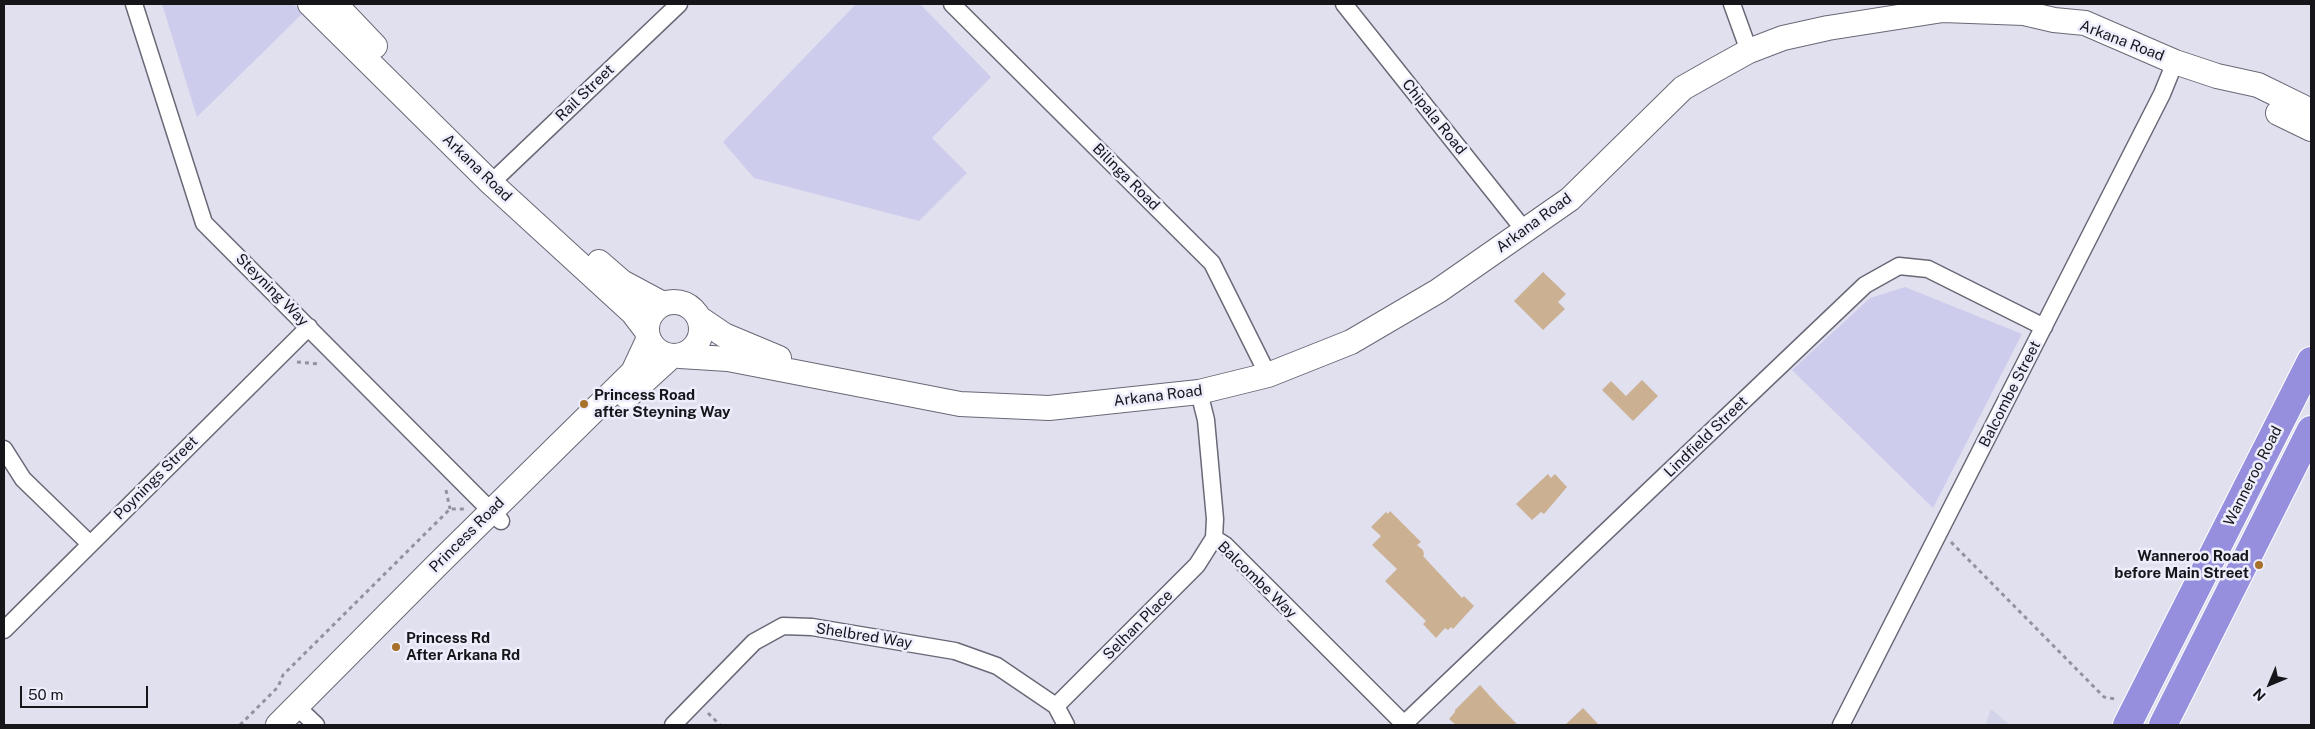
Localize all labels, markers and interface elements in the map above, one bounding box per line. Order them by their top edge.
street label: Arkana Road [2077,17,2167,65]
street label: Rail Street [552,61,618,125]
street label: Chipala Road [1398,76,1470,158]
street label: Arkana Road [439,131,515,205]
street label: Bilinga Road [1089,140,1163,214]
street label: Arkana Road [1493,190,1575,256]
street label: Steyning Way [232,250,312,330]
street label: Balcombe Street [1975,338,2045,450]
street label: Arkana Road [1113,382,1203,410]
place label: Princess Road after Steyning Way [594,386,730,421]
street label: Lindfield Street [1661,393,1751,481]
marker: Princess Road after Steyning Way [578,398,590,410]
street label: Wanneroo Road [2220,423,2286,529]
street label: Poynings Street [110,432,202,524]
street label: Princess Road [426,494,508,576]
street label: Balcombe Way [1214,538,1300,622]
place label: Wanneroo Road before Main Street [2114,547,2249,582]
marker: Wanneroo Road before Main Street [2253,559,2265,571]
street label: Selhan Place [1099,586,1177,664]
street label: Shelbred Way [815,620,913,652]
place label: Princess Rd After Arkana Rd [406,629,520,664]
marker: Princess Rd After Arkana Rd [390,641,402,653]
north arrow [2245,659,2295,709]
scale bar [22,676,150,708]
text: N [2250,685,2269,704]
text: 50 m [28,686,63,703]

